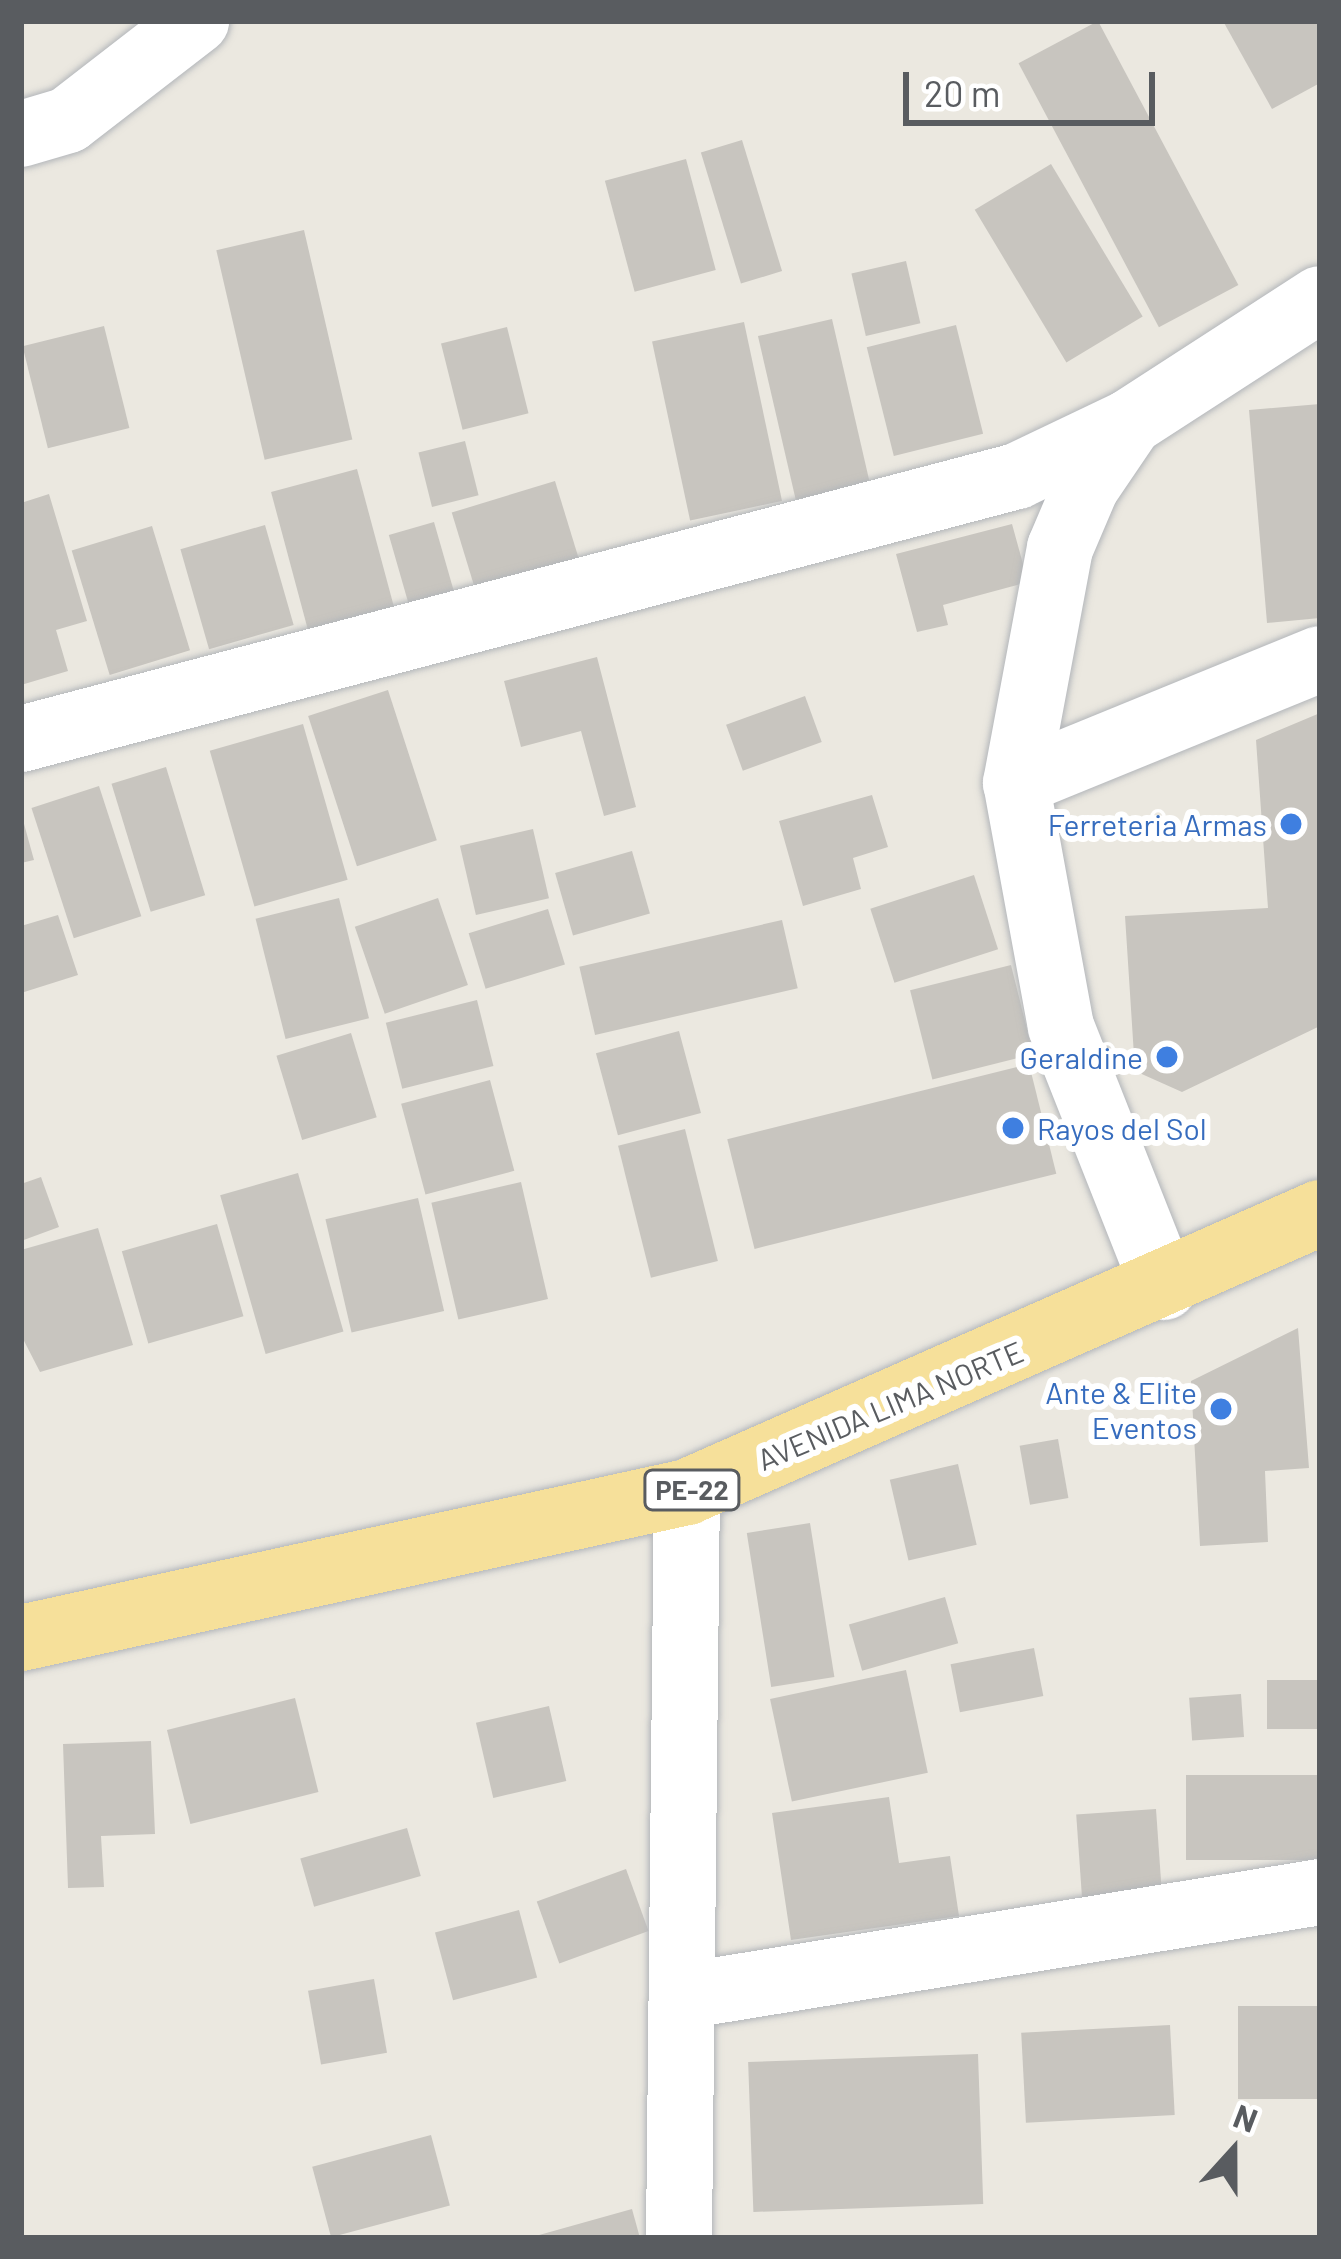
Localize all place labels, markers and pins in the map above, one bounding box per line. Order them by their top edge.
place label: Ferreteria Armas [1048,806,1267,842]
marker: Ferreteria Armas [1278,811,1304,837]
place label: Geraldine [1020,1039,1143,1075]
marker: Geraldine [1154,1044,1180,1070]
place label: Rayos del Sol [1037,1110,1207,1146]
marker: Rayos del Sol [1000,1115,1026,1141]
place label: Ante & Elite Eventos [1045,1374,1197,1444]
marker: Ante & Elite Eventos [1208,1396,1234,1422]

